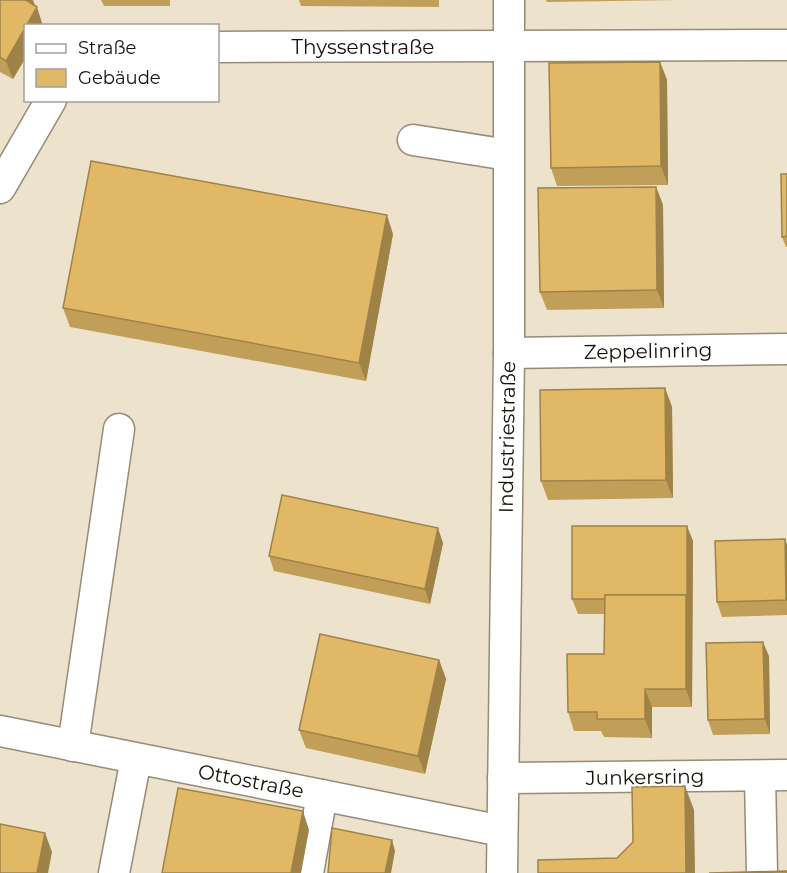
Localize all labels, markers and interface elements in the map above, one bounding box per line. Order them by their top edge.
legend [24,24,219,102]
street label: Thyssenstraße [292,35,434,59]
text: Straße [78,37,137,59]
text: Gebäude [78,67,161,89]
street label: Zeppelinring [583,338,713,364]
street label: Industriestraße [494,361,520,513]
street label: Ottostraße [196,759,306,803]
street label: Junkersring [584,764,705,790]

